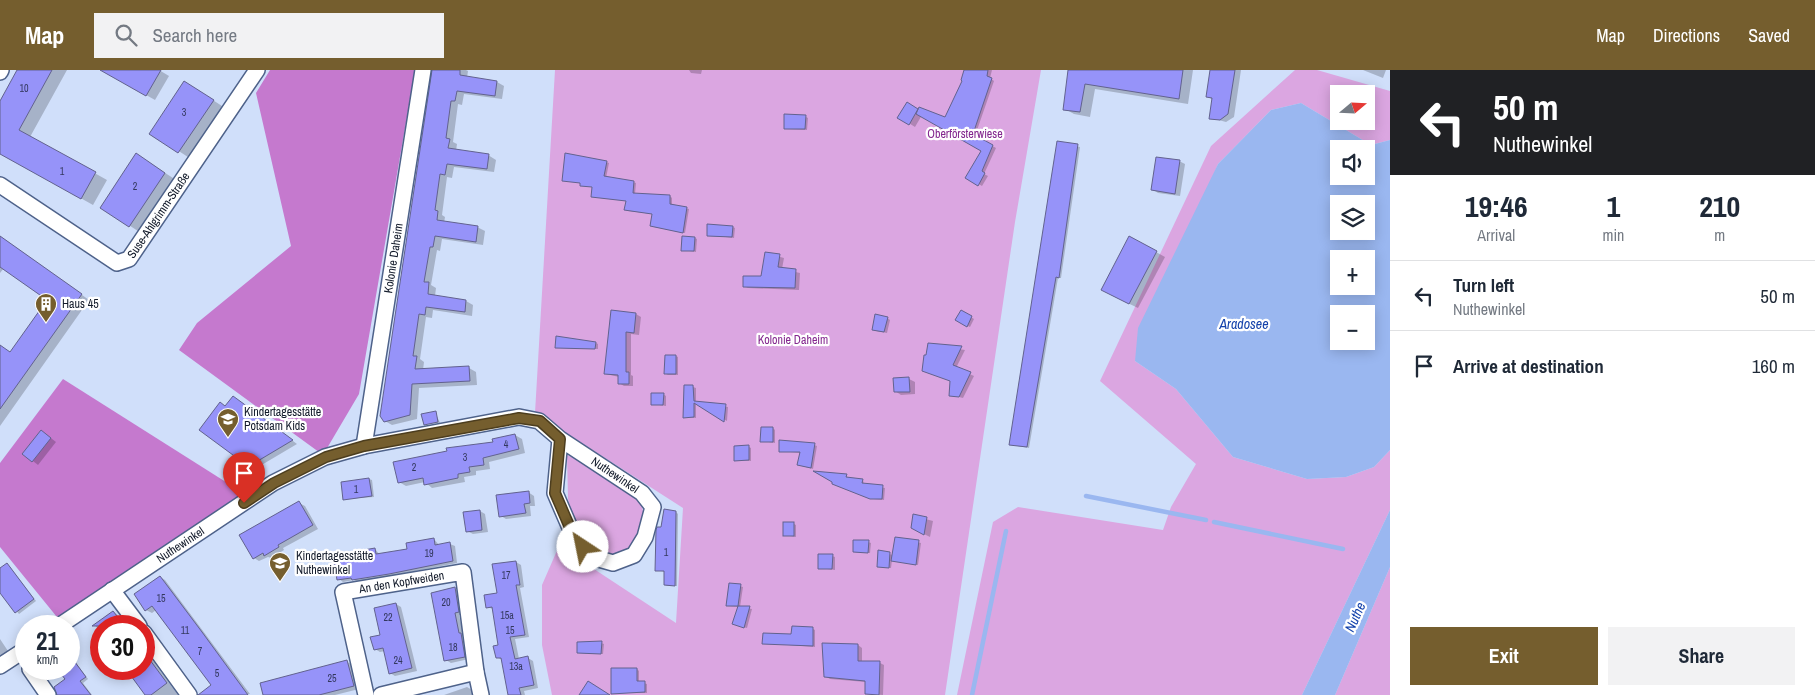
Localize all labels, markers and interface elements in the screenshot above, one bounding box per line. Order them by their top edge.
search box [94,13,444,58]
text: Map [25,19,64,51]
icon: search [112,21,140,49]
text: Search here [152,22,237,48]
text: Map [1596,23,1625,48]
text: Directions [1653,23,1720,48]
text: Saved [1748,23,1790,48]
house number: 10 [19,82,29,95]
text: 50 m [1493,84,1558,131]
north arrow [1330,85,1375,130]
map controls [1330,85,1375,350]
icon: left [1410,90,1475,155]
house number: 3 [182,106,187,119]
park label: Oberförsterwiese [927,126,1003,142]
text: Nuthewinkel [1493,129,1592,159]
button: sound [1330,140,1375,185]
house number: 1 [60,165,65,178]
street label: Suse-Ahlgrimm-Straße [124,169,193,262]
house number: 2 [133,180,138,193]
text: 19:46 [1465,186,1528,226]
text: 1 [1607,186,1620,226]
text: 210 [1699,186,1740,226]
button: layers [1330,195,1375,240]
street label: Kolonie Daheim [380,222,407,294]
text: Arrival [1477,224,1515,246]
text: min [1602,224,1624,246]
text: m [1714,224,1725,246]
button: + [1330,250,1375,295]
text: Turn left [1453,272,1514,298]
icon: left [1410,282,1438,310]
text: 50 m [1760,283,1795,309]
building icon: Haus 45 [34,292,58,323]
place label: Haus 45 [62,296,99,312]
text: Nuthewinkel [1453,298,1525,320]
button: − [1330,305,1375,350]
water label: Aradosee [1218,315,1269,333]
park label: Kolonie Daheim [758,332,828,348]
icon: arrive [1410,352,1438,380]
text: Arrive at destination [1453,353,1604,379]
text: 160 m [1752,353,1795,379]
place label: Kindertagesstätte Potsdam Kids [244,404,321,434]
school or university icon: Kindertagesstätte Potsdam Kids [216,407,240,438]
house number: 4 [504,438,509,451]
house number: 3 [463,451,468,464]
pin [223,452,265,503]
street label: Nuthewinkel [588,453,642,497]
icon: arrive [230,459,258,487]
house number: 2 [412,461,417,474]
house number: 1 [354,483,359,496]
position arrow [556,520,608,572]
street label: Nuthewinkel [153,523,207,567]
house number: 1 [664,546,669,559]
house number: 19 [424,547,434,560]
place label: Kindertagesstätte Nuthewinkel [296,548,373,578]
school or university icon: Kindertagesstätte Nuthewinkel [268,551,292,582]
street label: An den Kopfweiden [357,567,445,597]
house number: 17 [501,569,511,582]
house number: 15 [156,592,166,605]
house number: 20 [441,596,451,609]
water label: Nuthe [1341,599,1369,635]
house number: 15a [500,609,514,622]
house number: 22 [383,611,393,624]
speed limit sign: 30 [90,615,155,680]
text: 21 [36,624,59,658]
house number: 11 [181,624,190,637]
house number: 15 [505,624,515,637]
button: Exit [1410,627,1598,685]
button: Share [1608,627,1795,685]
house number: 18 [448,641,458,654]
house number: 7 [198,645,203,658]
text: km/h [37,652,58,668]
house number: 24 [393,654,403,667]
house number: 13a [509,660,523,673]
house number: 5 [215,667,220,680]
house number: 25 [327,672,337,685]

